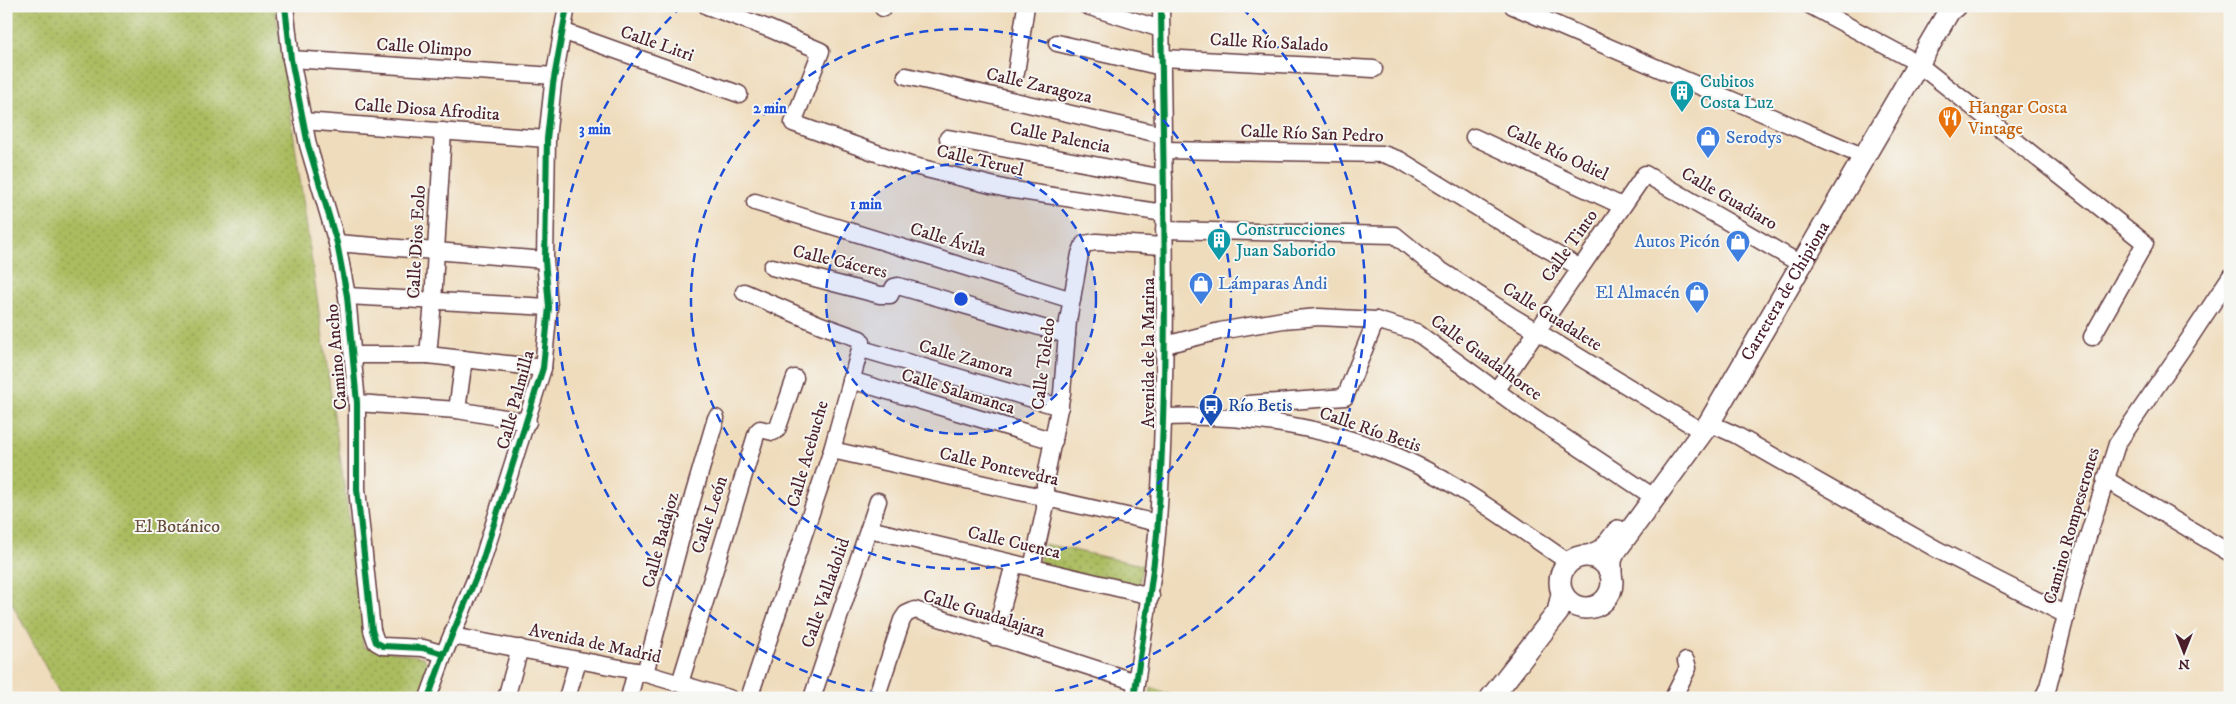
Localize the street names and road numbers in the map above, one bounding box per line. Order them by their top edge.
street label: Calle Litri [617,21,697,67]
street label: Calle Río Salado [1209,29,1329,57]
street label: Calle Olimpo [376,34,473,62]
street label: Calle Zaragoza [984,63,1095,109]
street label: Calle Diosa Afrodita [354,94,501,126]
street label: Calle Palencia [1008,117,1112,159]
street label: Calle Río Odiel [1502,120,1612,186]
street label: Calle Río San Pedro [1240,121,1384,148]
street label: Calle Teruel [934,140,1027,182]
street label: Calle Guadiaro [1677,163,1781,235]
street label: Calle Dios Eolo [403,184,431,299]
street label: Calle Tinto [1537,205,1603,287]
street label: Calle Ávila [907,217,989,262]
street label: Carretera de Chipiona [1736,217,1835,365]
street label: Calle Cáceres [790,240,890,284]
street label: Avenida de la Marina [1138,277,1160,428]
street label: Calle Guadalete [1498,278,1606,356]
street label: Camino Ancho [321,303,353,411]
street label: Calle Guadalhorce [1426,310,1546,406]
street label: Calle Toledo [1027,316,1061,411]
street label: Calle Zamora [916,335,1016,383]
street label: Calle Palmilla [492,348,540,452]
street label: Calle Salamanca [898,364,1018,420]
street label: Calle Acebuche [782,398,834,510]
street label: Calle Río Betis [1316,402,1424,458]
street label: Calle Pontevedra [937,443,1061,491]
street label: Camino Rompeserones [2039,445,2105,607]
street label: Calle León [687,473,733,557]
street label: Calle Badajoz [638,490,684,590]
street label: Calle Cuenca [965,522,1063,564]
street label: Calle Valladolid [797,535,855,651]
street label: Calle Guadalajara [920,585,1048,643]
street label: Avenida de Madrid [527,619,663,669]

